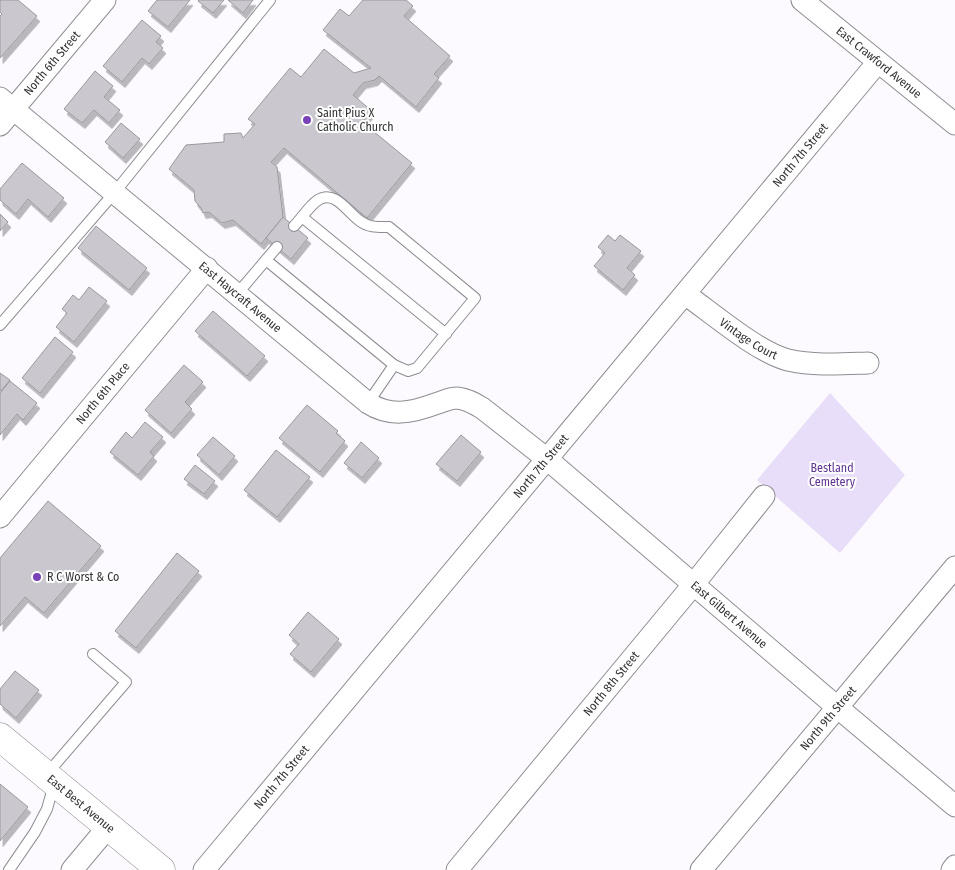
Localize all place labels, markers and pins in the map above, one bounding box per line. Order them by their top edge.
place label: Saint Pius X Catholic Church [317,106,393,134]
marker: Saint Pius X Catholic Church [301,114,313,126]
place label: R C Worst & Co [47,570,119,584]
marker: R C Worst & Co [31,571,43,583]

